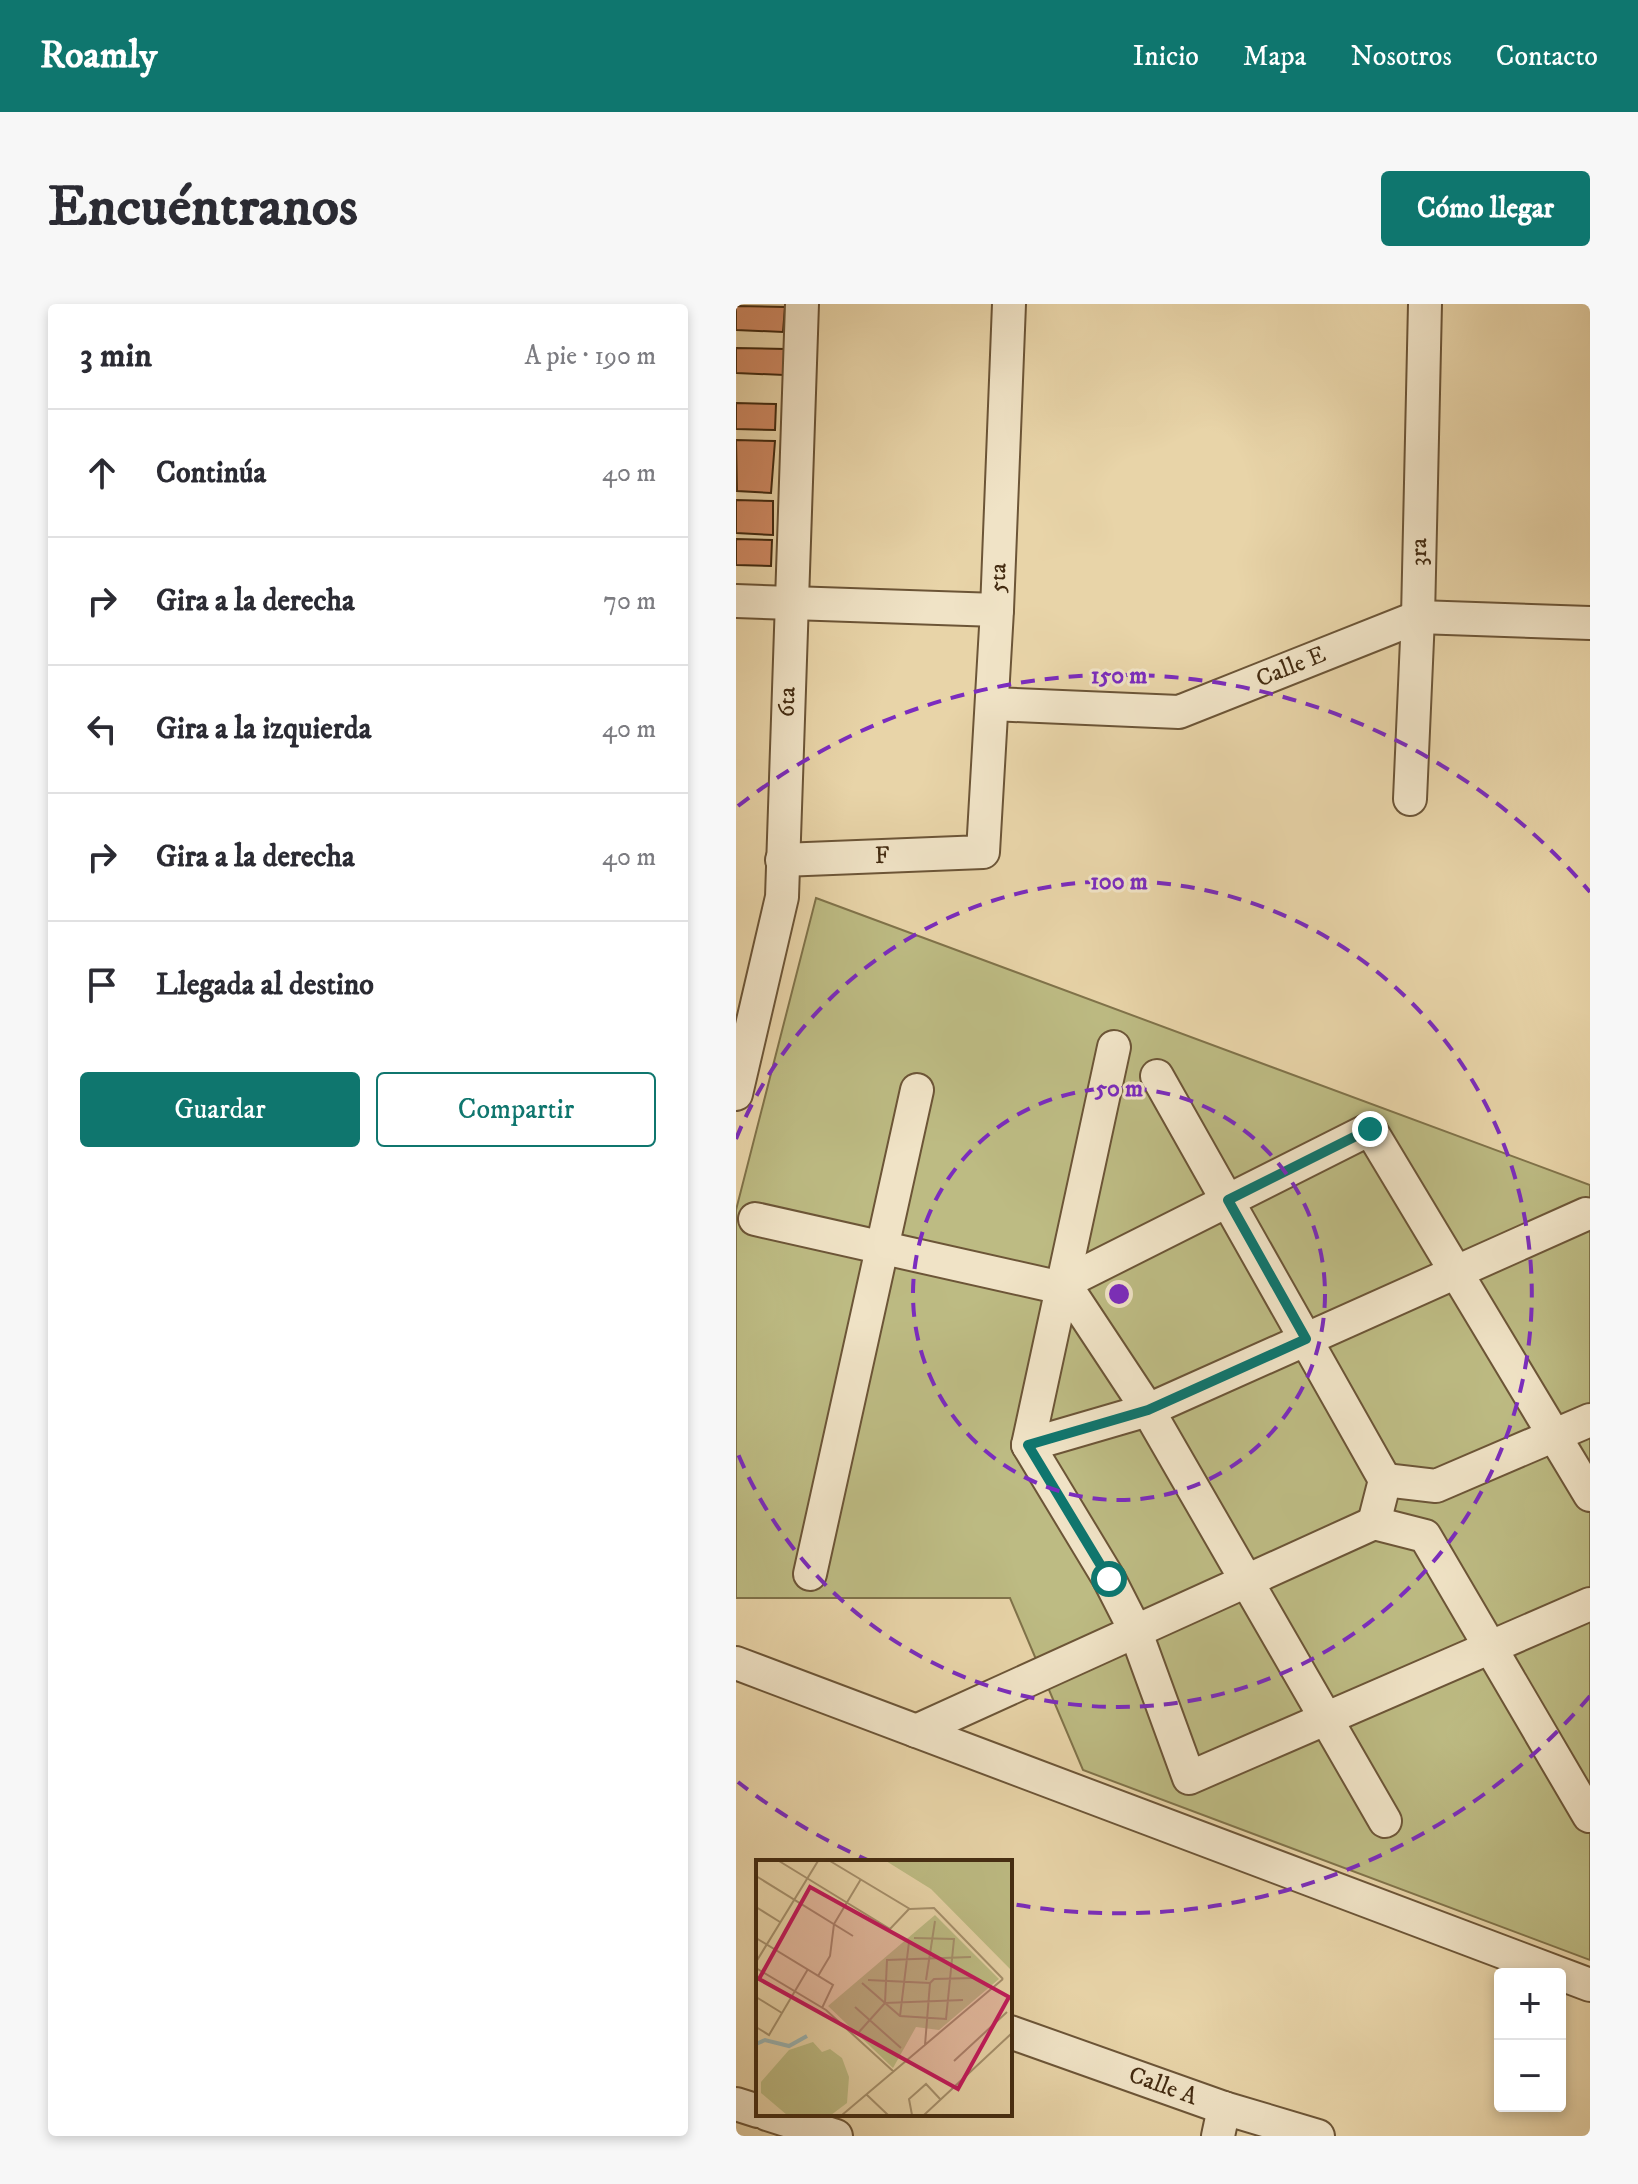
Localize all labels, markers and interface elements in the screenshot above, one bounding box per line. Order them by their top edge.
text: Roamly [40,32,157,80]
text: Inicio [1133,39,1199,74]
text: Mapa [1243,39,1306,74]
text: Nosotros [1350,39,1452,74]
text: Contacto [1496,39,1598,74]
button: Cómo llegar [1381,171,1590,246]
text: Encuéntranos [48,173,358,243]
text: 3 min [80,335,152,377]
text: A pie · 190 m [524,340,656,373]
icon: ahead [80,451,124,495]
text: Continúa [156,455,266,492]
text: 40 m [602,457,656,490]
street label: 3ra [1404,537,1434,566]
street label: 5ta [982,562,1014,593]
icon: right [80,579,124,623]
text: Gira a la derecha [156,583,355,620]
text: 70 m [603,585,656,618]
street label: Calle E [1252,639,1330,694]
text: 150 m [1091,661,1147,691]
street label: 6ta [771,685,803,718]
icon: left [80,707,124,751]
text: Gira a la izquierda [156,711,371,748]
text: 40 m [602,713,656,746]
icon: right [80,835,124,879]
text: Gira a la derecha [156,839,355,876]
text: 40 m [602,841,656,874]
street label: F [874,841,890,871]
text: 100 m [1090,867,1148,897]
icon: arrive [80,963,124,1007]
text: Llegada al destino [156,967,374,1004]
button: Guardar [80,1072,360,1147]
button: Compartir [376,1072,656,1147]
text: 50 m [1094,1074,1143,1104]
route end [1352,1111,1388,1147]
centre of rings [1105,1280,1133,1308]
route start [1091,1561,1127,1597]
inset map [756,1860,1012,2116]
map controls [1494,1968,1566,2112]
button: + [1494,1968,1566,2040]
button: − [1494,2040,1566,2112]
street label: Calle A [1125,2060,1202,2112]

